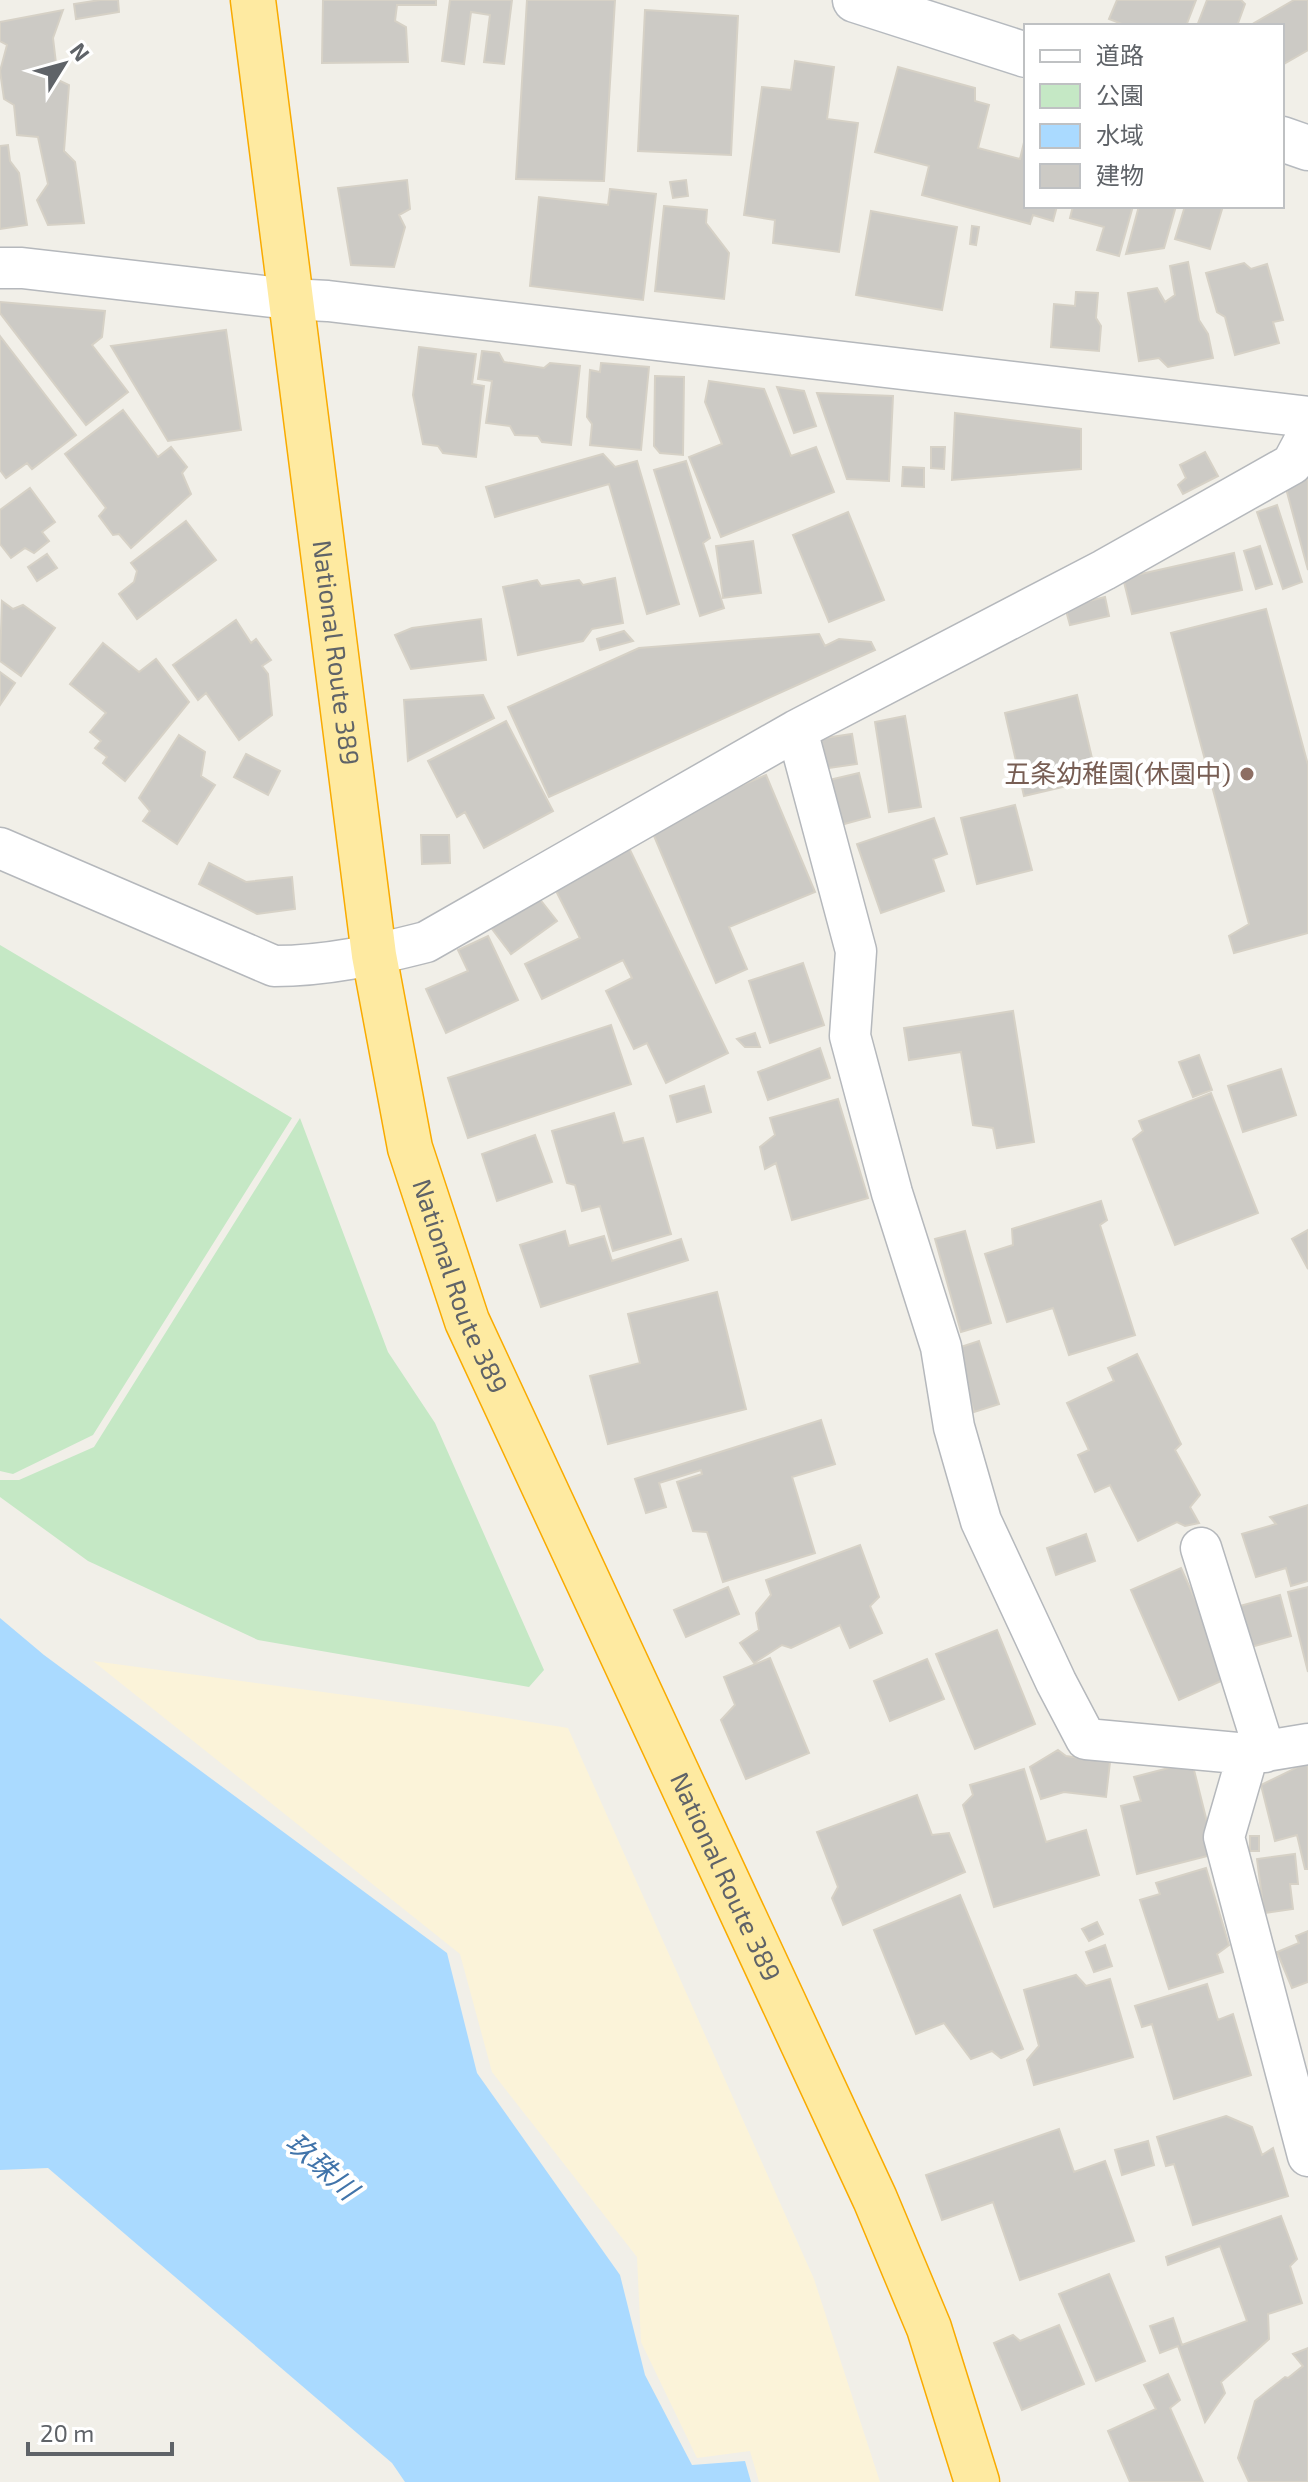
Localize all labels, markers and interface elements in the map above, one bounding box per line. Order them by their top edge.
north arrow [24,24,104,104]
legend [1024,24,1284,208]
text: N [66,37,96,66]
text: 道路 [1096,40,1144,69]
text: 公園 [1096,80,1144,109]
text: 水域 [1096,120,1144,149]
text: 建物 [1096,160,1144,189]
street label: National Route 389 [308,538,367,767]
place label: 五条幼稚園(休園中) [1004,757,1231,788]
marker: 五条幼稚園(休園中) [1238,765,1256,783]
street label: National Route 389 [407,1175,515,1398]
street label: National Route 389 [665,1767,788,1985]
water label: 玖珠川 [280,2125,367,2208]
scale bar [28,2406,172,2456]
text: 20 m [40,2418,94,2447]

